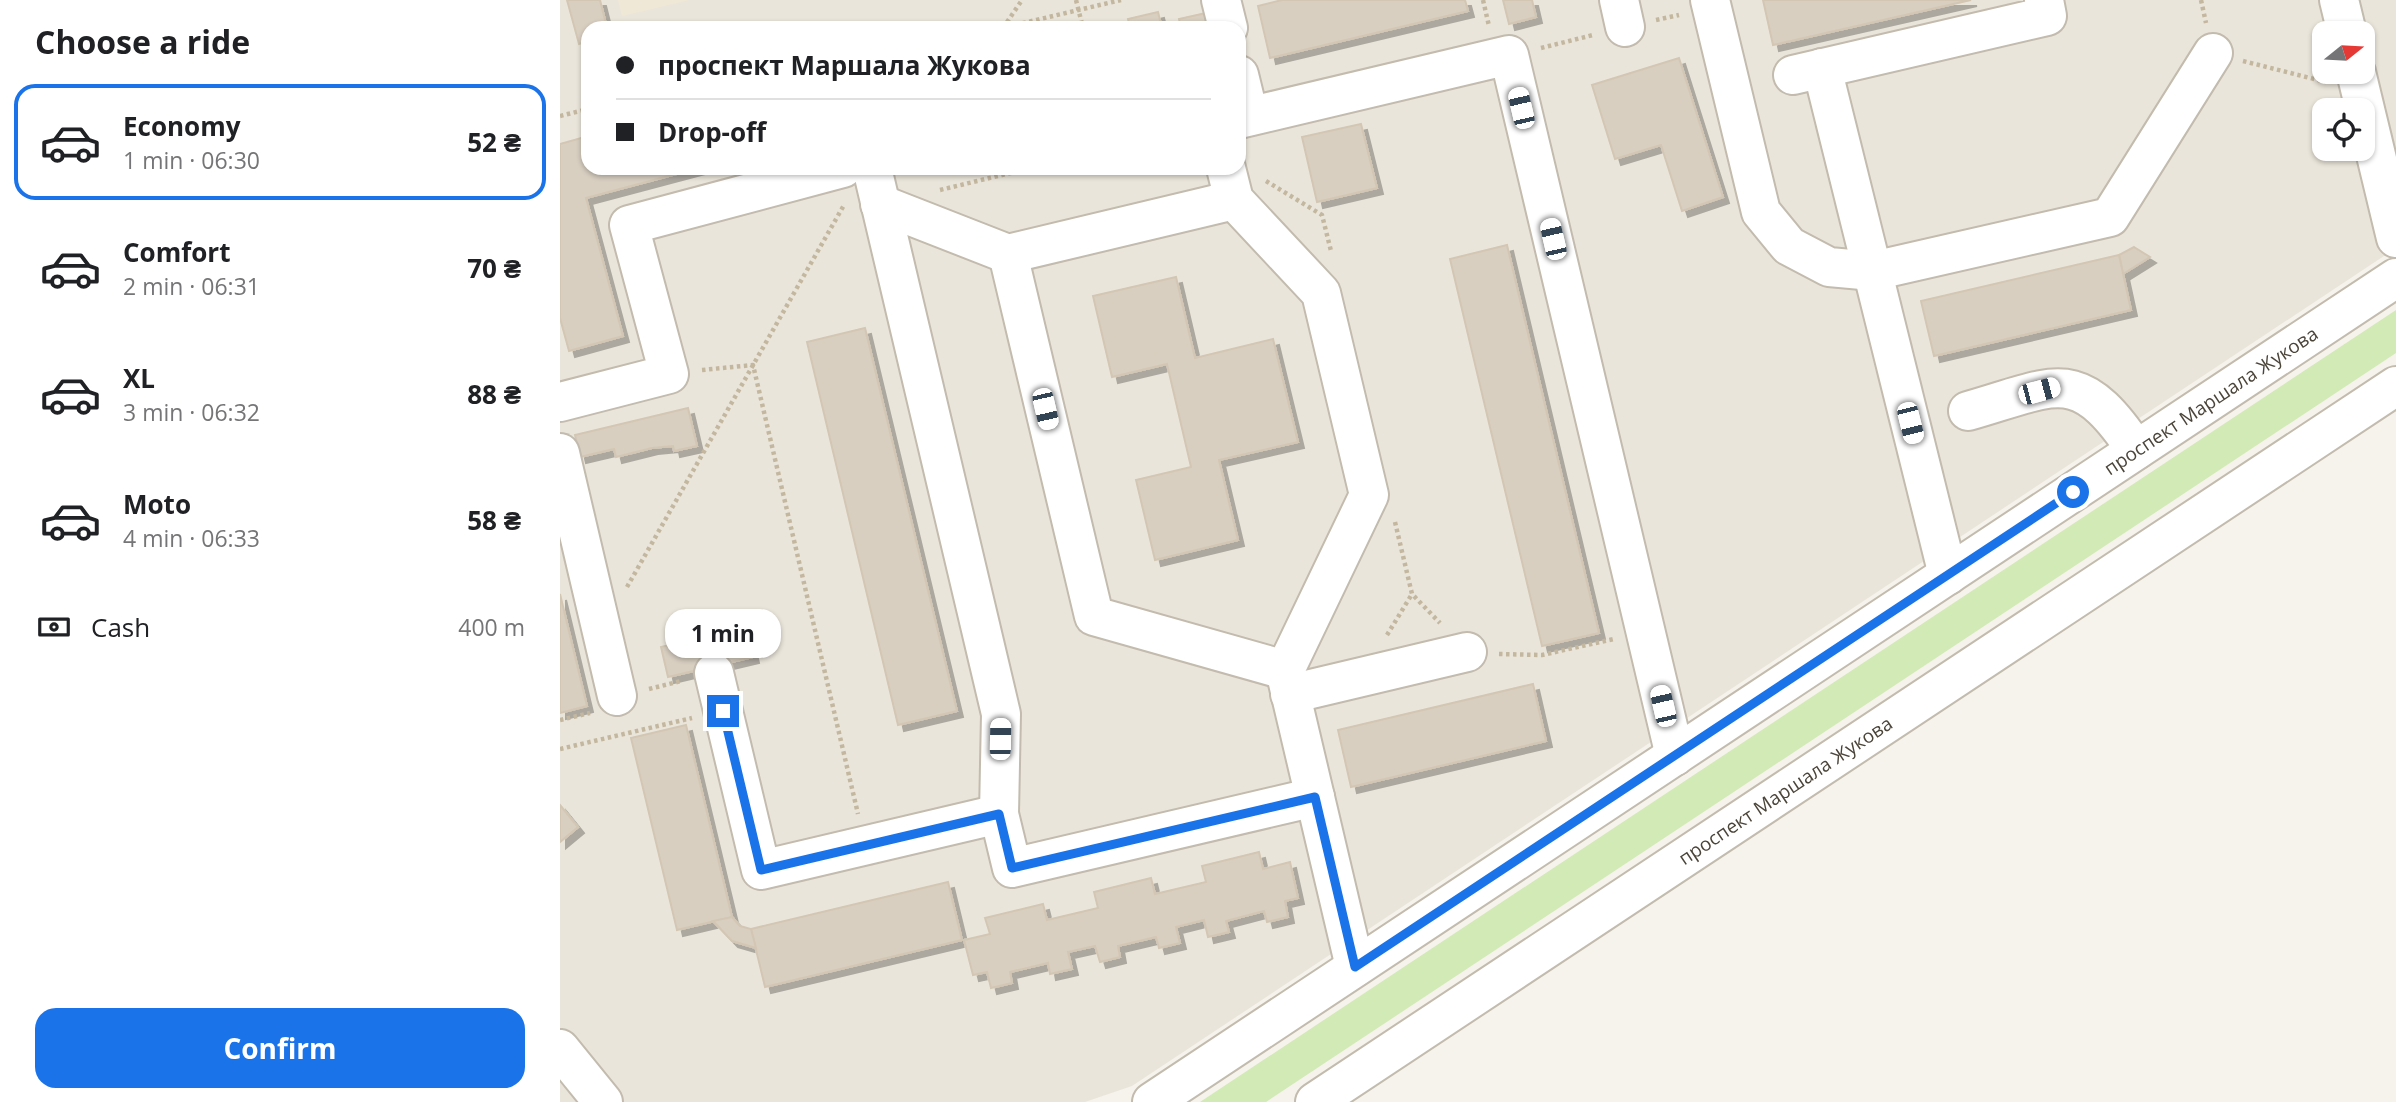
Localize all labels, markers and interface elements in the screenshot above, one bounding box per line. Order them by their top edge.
text: Choose a ride [35,20,250,63]
north arrow [2312,21,2375,84]
map controls [2312,21,2375,161]
text: проспект Маршала Жукова [658,47,1031,83]
car [1507,85,1536,131]
button: locate [2312,98,2375,161]
text: Economy [123,108,241,144]
icon: car [39,111,102,174]
text: Drop-off [658,114,766,150]
text: 52 ₴ [467,124,521,160]
text: 1 min · 06:30 [123,144,260,176]
car [1539,216,1568,262]
text: Comfort [123,234,230,270]
icon: car [39,237,102,300]
text: 70 ₴ [467,250,521,286]
text: 2 min · 06:31 [123,270,260,302]
street label: проспект Маршала Жукова [2099,320,2323,481]
text: XL [123,360,155,396]
icon: car [39,363,102,426]
car [2016,375,2063,407]
text: 88 ₴ [467,376,521,412]
car [1031,386,1060,432]
text: 3 min · 06:32 [123,396,260,428]
car [1895,400,1926,446]
route start [2057,476,2089,508]
text: Moto [123,486,191,522]
icon: car [39,489,102,552]
text: 58 ₴ [467,502,521,538]
text: 4 min · 06:33 [123,522,260,554]
icon: cash [35,608,73,646]
text: Cash [91,609,150,645]
callout: 1 min [665,610,781,658]
text: 400 m [458,611,525,643]
text: 1 min [691,617,755,649]
car [1649,683,1678,729]
route end [707,695,739,727]
street label: проспект Маршала Жукова [1673,710,1897,871]
car [990,718,1011,760]
button: Confirm [35,1008,525,1088]

